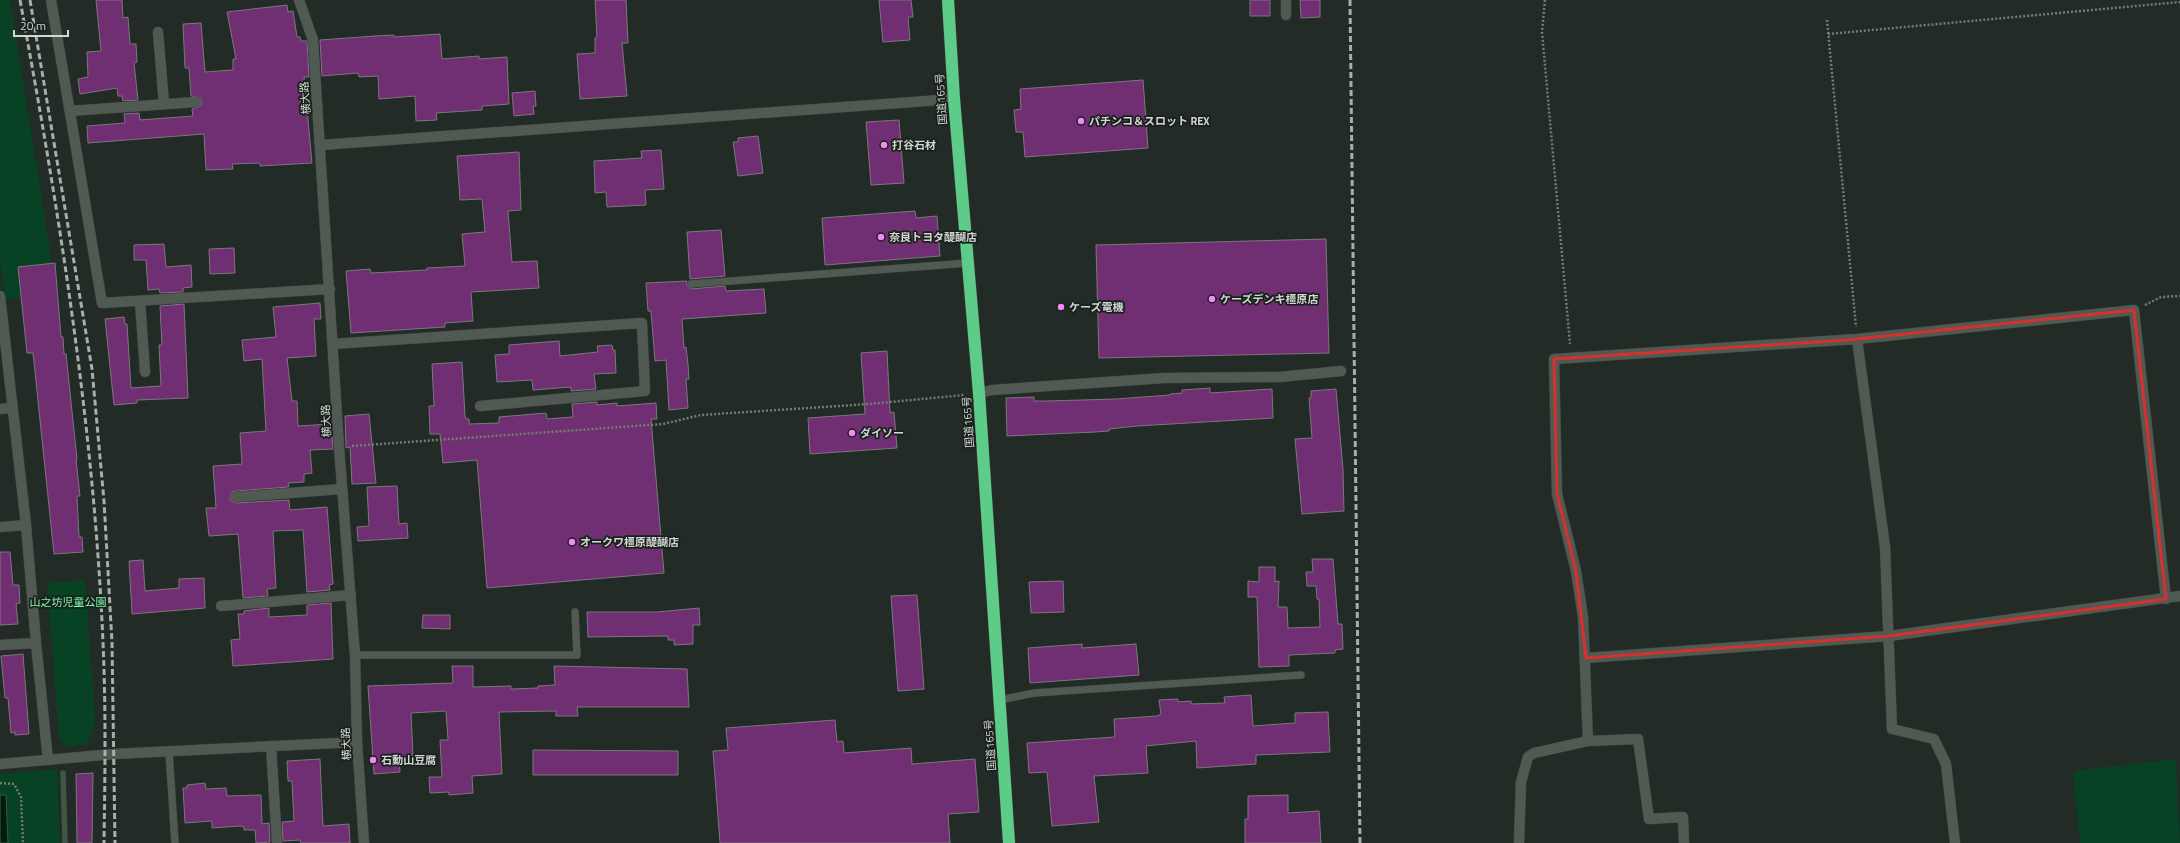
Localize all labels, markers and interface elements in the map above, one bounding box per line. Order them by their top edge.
scale bar [14,12,68,38]
text: 20 m [20,16,46,35]
street label: 国道165号 [931,73,951,125]
street label: 横大路 [296,81,314,115]
place label: パチンコ＆スロット REX [1089,113,1210,129]
marker: パチンコ＆スロット REX [1076,116,1086,126]
place label: 打谷石材 [892,137,936,153]
marker: 打谷石材 [879,140,889,150]
place label: 奈良トヨタ醍醐店 [889,229,977,245]
marker: 奈良トヨタ醍醐店 [876,232,886,242]
place label: ケーズデンキ橿原店 [1220,291,1318,307]
marker: ケーズデンキ橿原店 [1207,294,1217,304]
place label: ケーズ電機 [1069,299,1123,315]
marker: ケーズ電機 [1056,302,1066,312]
street label: 国道165号 [958,396,978,448]
street label: 横大路 [317,404,335,438]
place label: ダイソー [860,425,904,441]
marker: ダイソー [847,428,857,438]
place label: オークワ橿原醍醐店 [580,534,679,550]
marker: オークワ橿原醍醐店 [567,537,577,547]
park label: 山之坊児童公園 [30,594,107,610]
street label: 国道165号 [980,719,1000,771]
street label: 横大路 [337,727,355,761]
place label: 石動山豆腐 [381,752,436,768]
marker: 石動山豆腐 [368,755,378,765]

